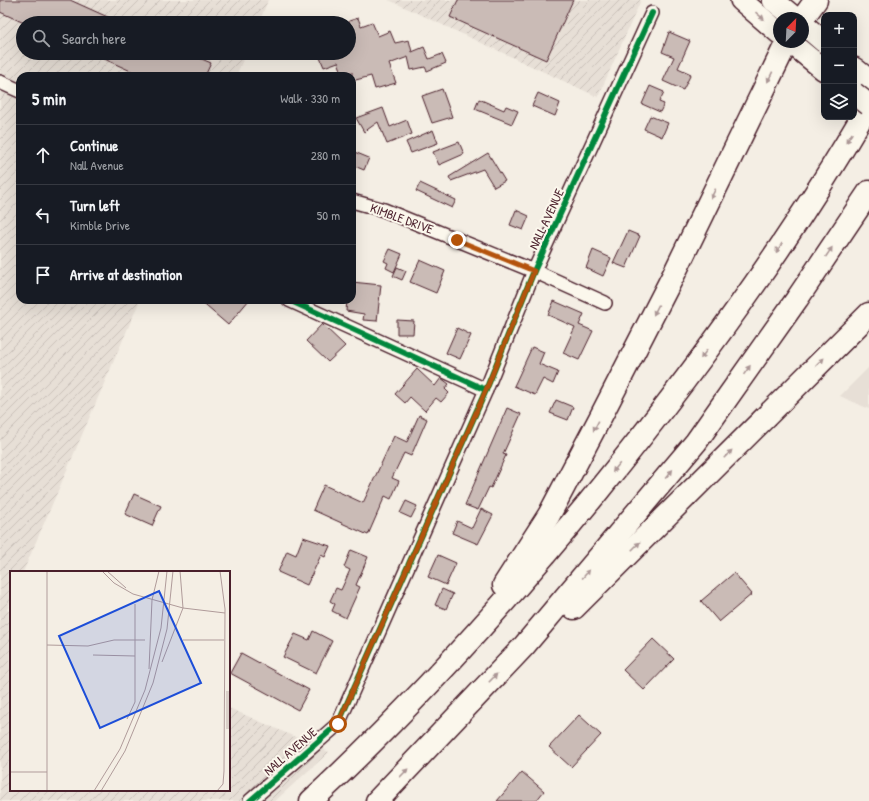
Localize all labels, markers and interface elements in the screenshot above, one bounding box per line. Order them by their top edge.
one-way arrow [755,12,765,21]
north arrow [773,12,809,48]
map controls [821,12,857,120]
button: + [821,12,857,48]
search box [16,16,356,60]
icon: search [30,27,52,49]
text: Search here [62,28,126,49]
button: − [821,48,857,84]
one-way arrow [767,71,773,83]
button: layers [821,84,857,120]
text: 5 min [32,87,66,110]
text: Walk · 330 m [280,89,340,107]
one-way arrow [845,133,853,143]
text: Continue [70,135,118,156]
icon: ahead [32,144,54,166]
text: 280 m [311,146,340,164]
text: Nall Avenue [70,156,124,174]
street label: NALL AVENUE [524,185,568,252]
one-way arrow [710,188,716,200]
text: Turn left [70,195,120,216]
street label: KIMBLE DRIVE [368,198,436,238]
icon: left [32,204,54,226]
text: 50 m [317,206,340,224]
text: Kimble Drive [70,216,130,234]
route end [448,231,466,249]
one-way arrow [775,243,783,253]
one-way arrow [825,247,833,257]
icon: arrive [32,264,54,286]
text: Arrive at destination [70,264,182,285]
one-way arrow [652,305,659,316]
one-way arrow [700,348,708,359]
one-way arrow [815,357,825,367]
one-way arrow [743,365,751,375]
one-way arrow [593,420,600,432]
one-way arrow [723,449,733,459]
one-way arrow [612,463,621,473]
one-way arrow [665,469,673,479]
one-way arrow [632,541,641,551]
one-way arrow [582,569,591,580]
inset map [10,571,230,791]
one-way arrow [488,674,497,683]
route start [329,715,347,733]
street label: NALL AVENUE [260,723,321,779]
one-way arrow [399,768,408,778]

